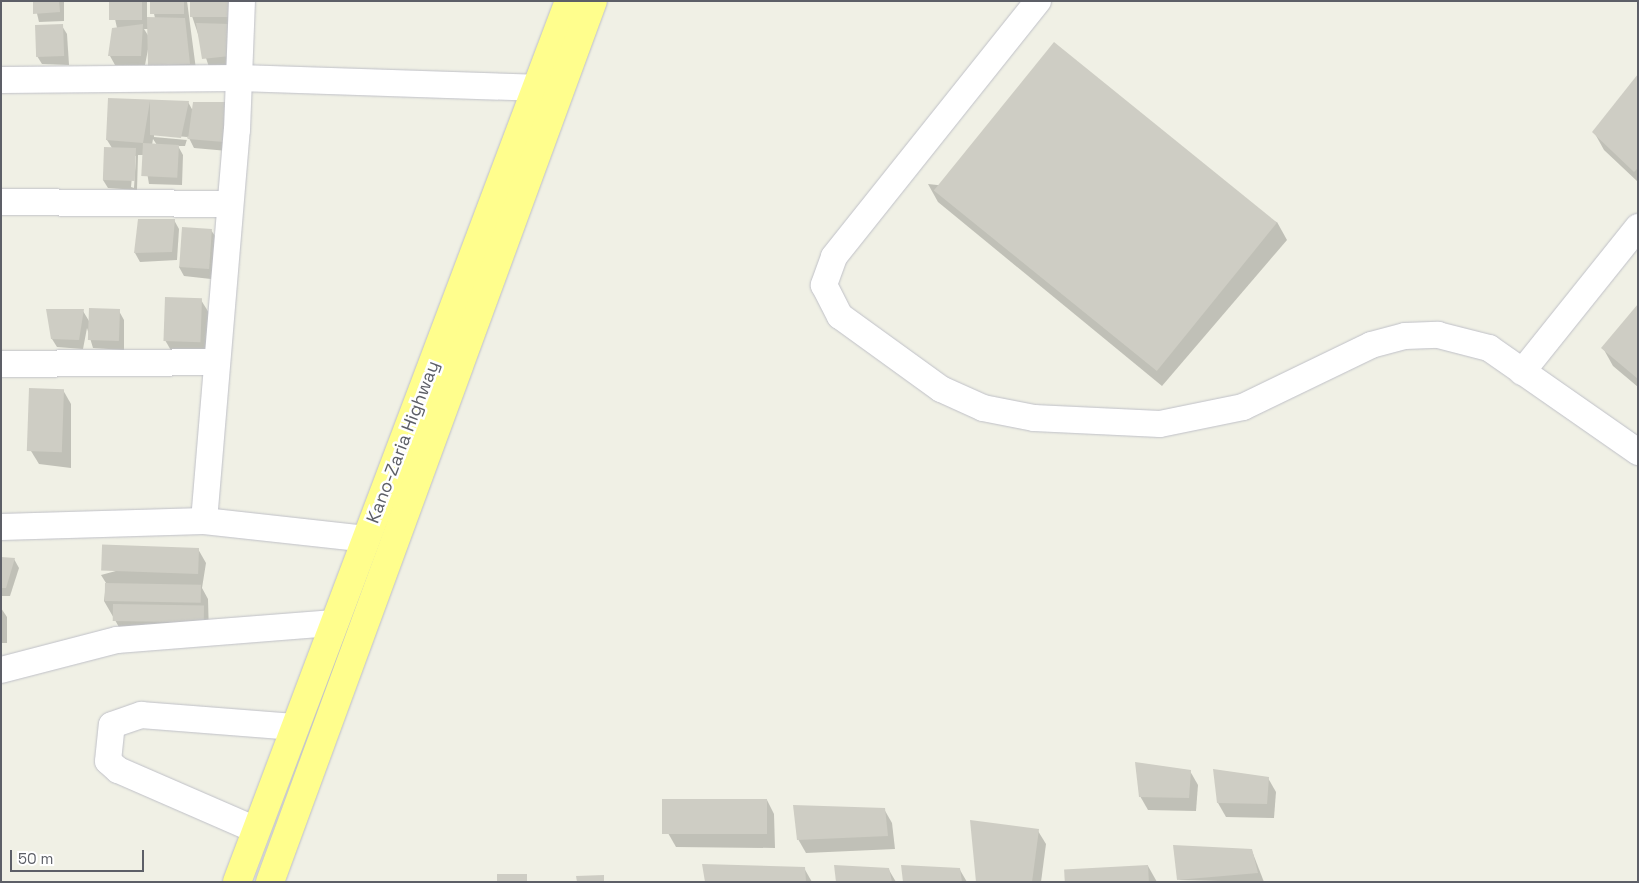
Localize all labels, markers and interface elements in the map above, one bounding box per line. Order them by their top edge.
street label: Kano-Zaria Highway [362,358,444,526]
scale bar [12,840,146,872]
text: 50 m [18,849,53,868]

